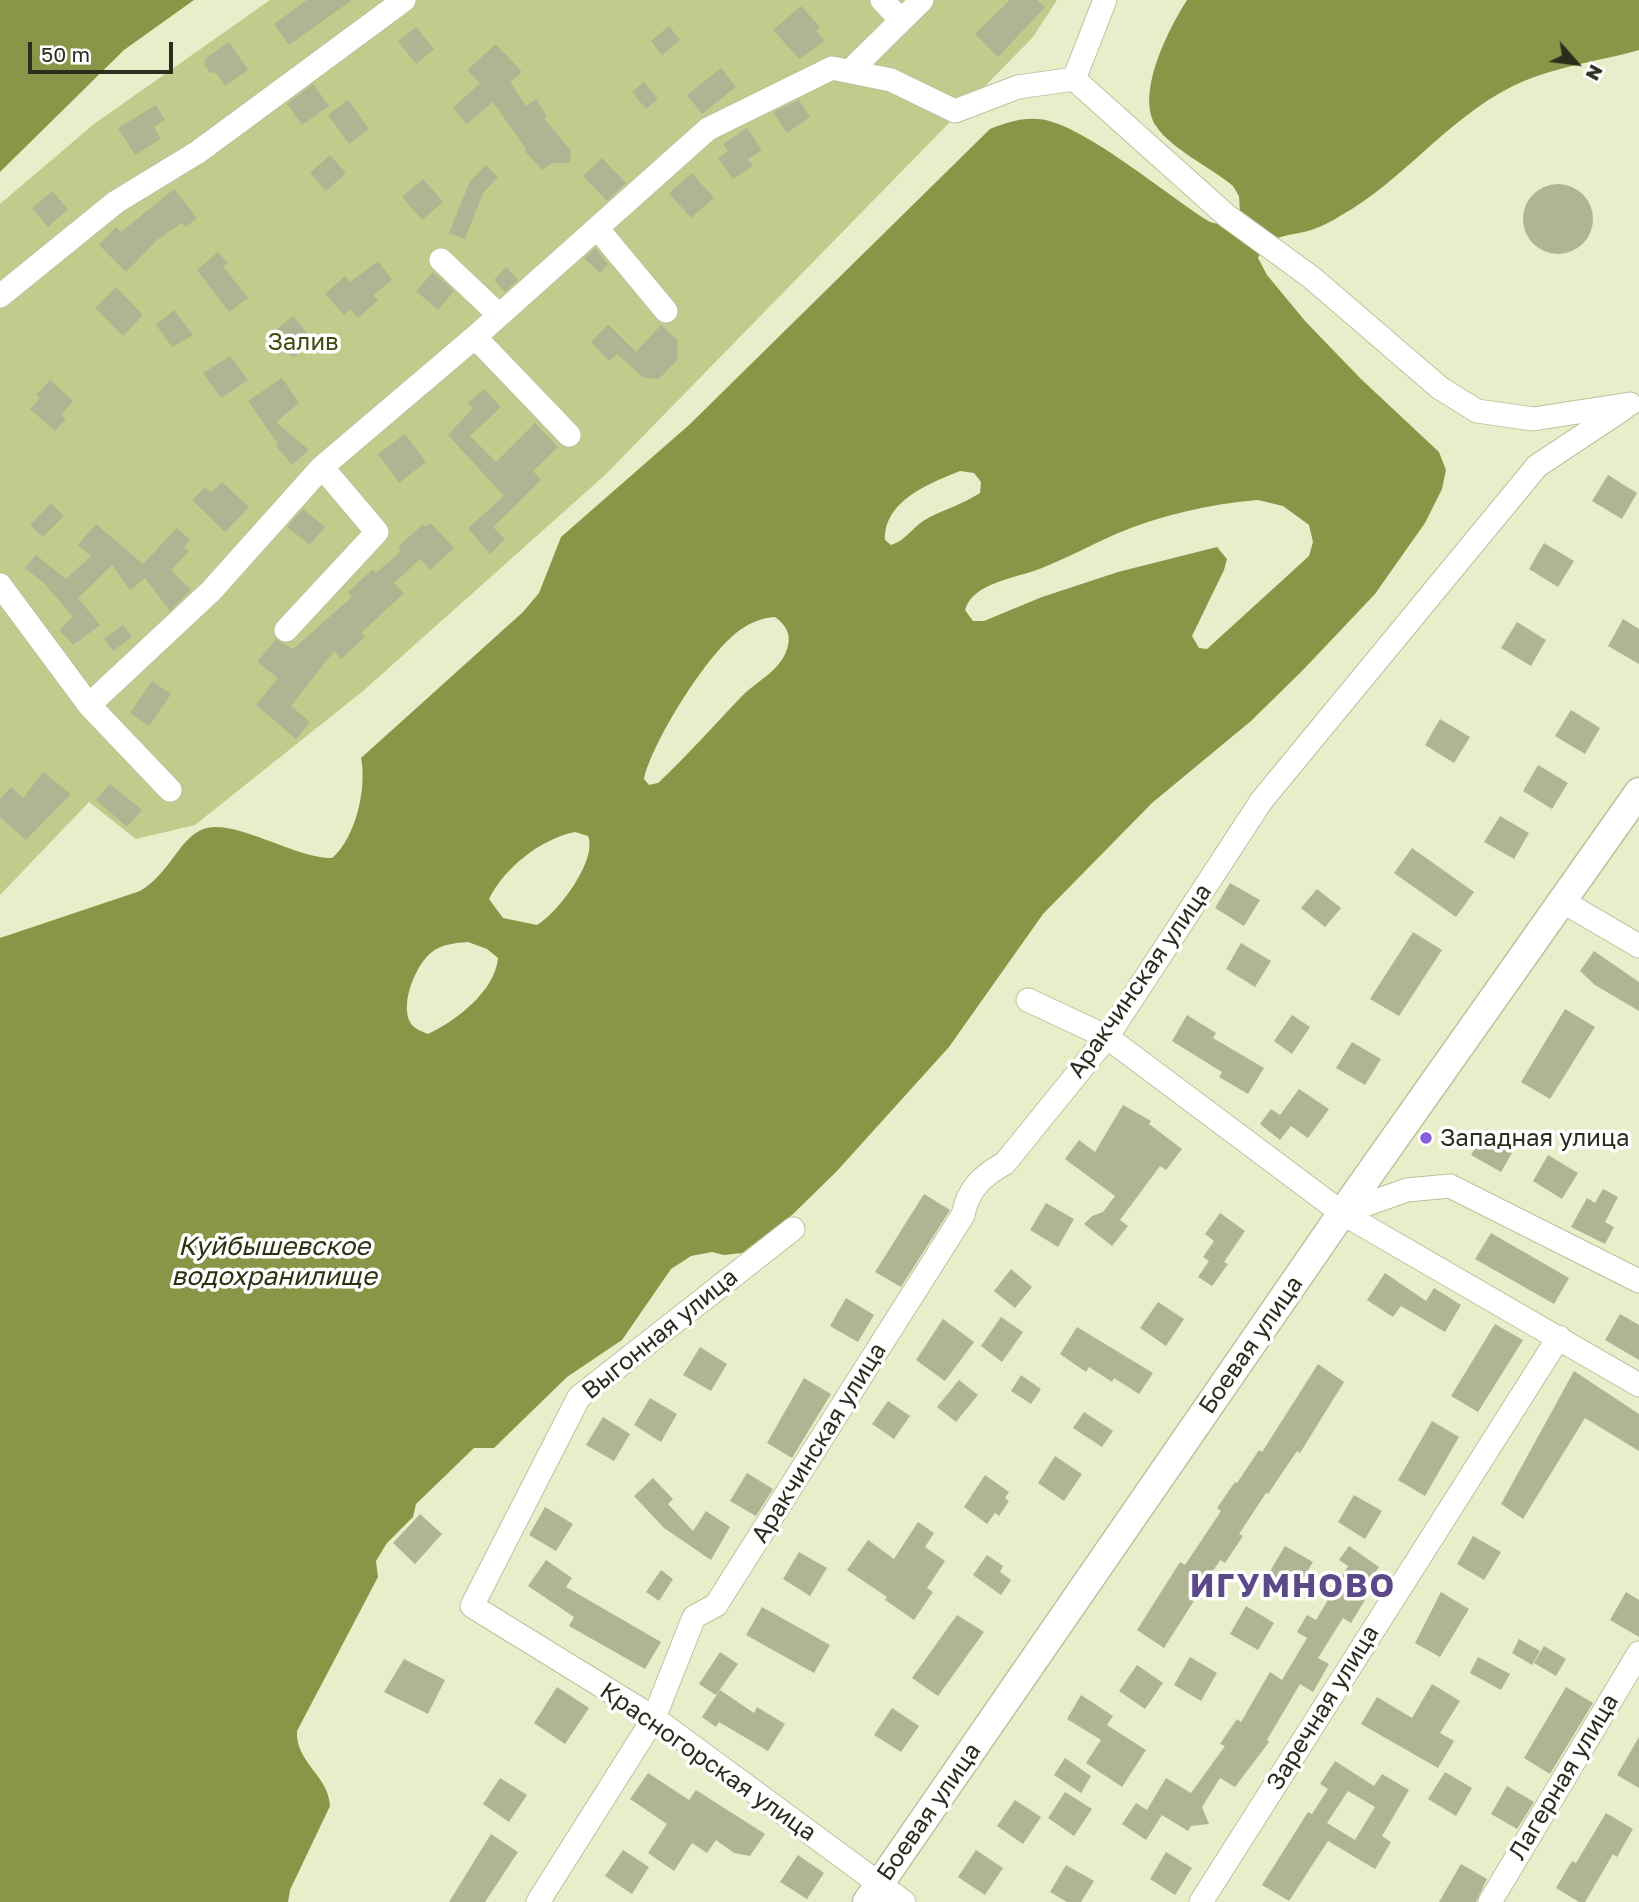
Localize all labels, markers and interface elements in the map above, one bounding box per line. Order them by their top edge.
scale bar [32,28,177,72]
north arrow [1541,28,1611,98]
text: 50 m [41,41,90,67]
text: N [1581,61,1609,85]
park label: Залив [267,328,339,356]
street label: Аракчинская улица [1062,878,1218,1084]
place label: Западная улица [1440,1124,1630,1152]
marker: Западная улица [1418,1130,1434,1146]
water label: Куйбышевское водохранилище [171,1231,377,1292]
street label: Выгонная улица [576,1263,744,1405]
street label: Боевая улица [1193,1271,1309,1419]
street label: Аракчинская улица [746,1338,892,1548]
district label: ИГУМНОВО [1191,1568,1395,1606]
street label: Заречная улица [1261,1620,1385,1796]
street label: Красногорская улица [594,1676,822,1848]
street label: Лагерная улица [1503,1689,1625,1865]
street label: Боевая улица [871,1738,987,1886]

